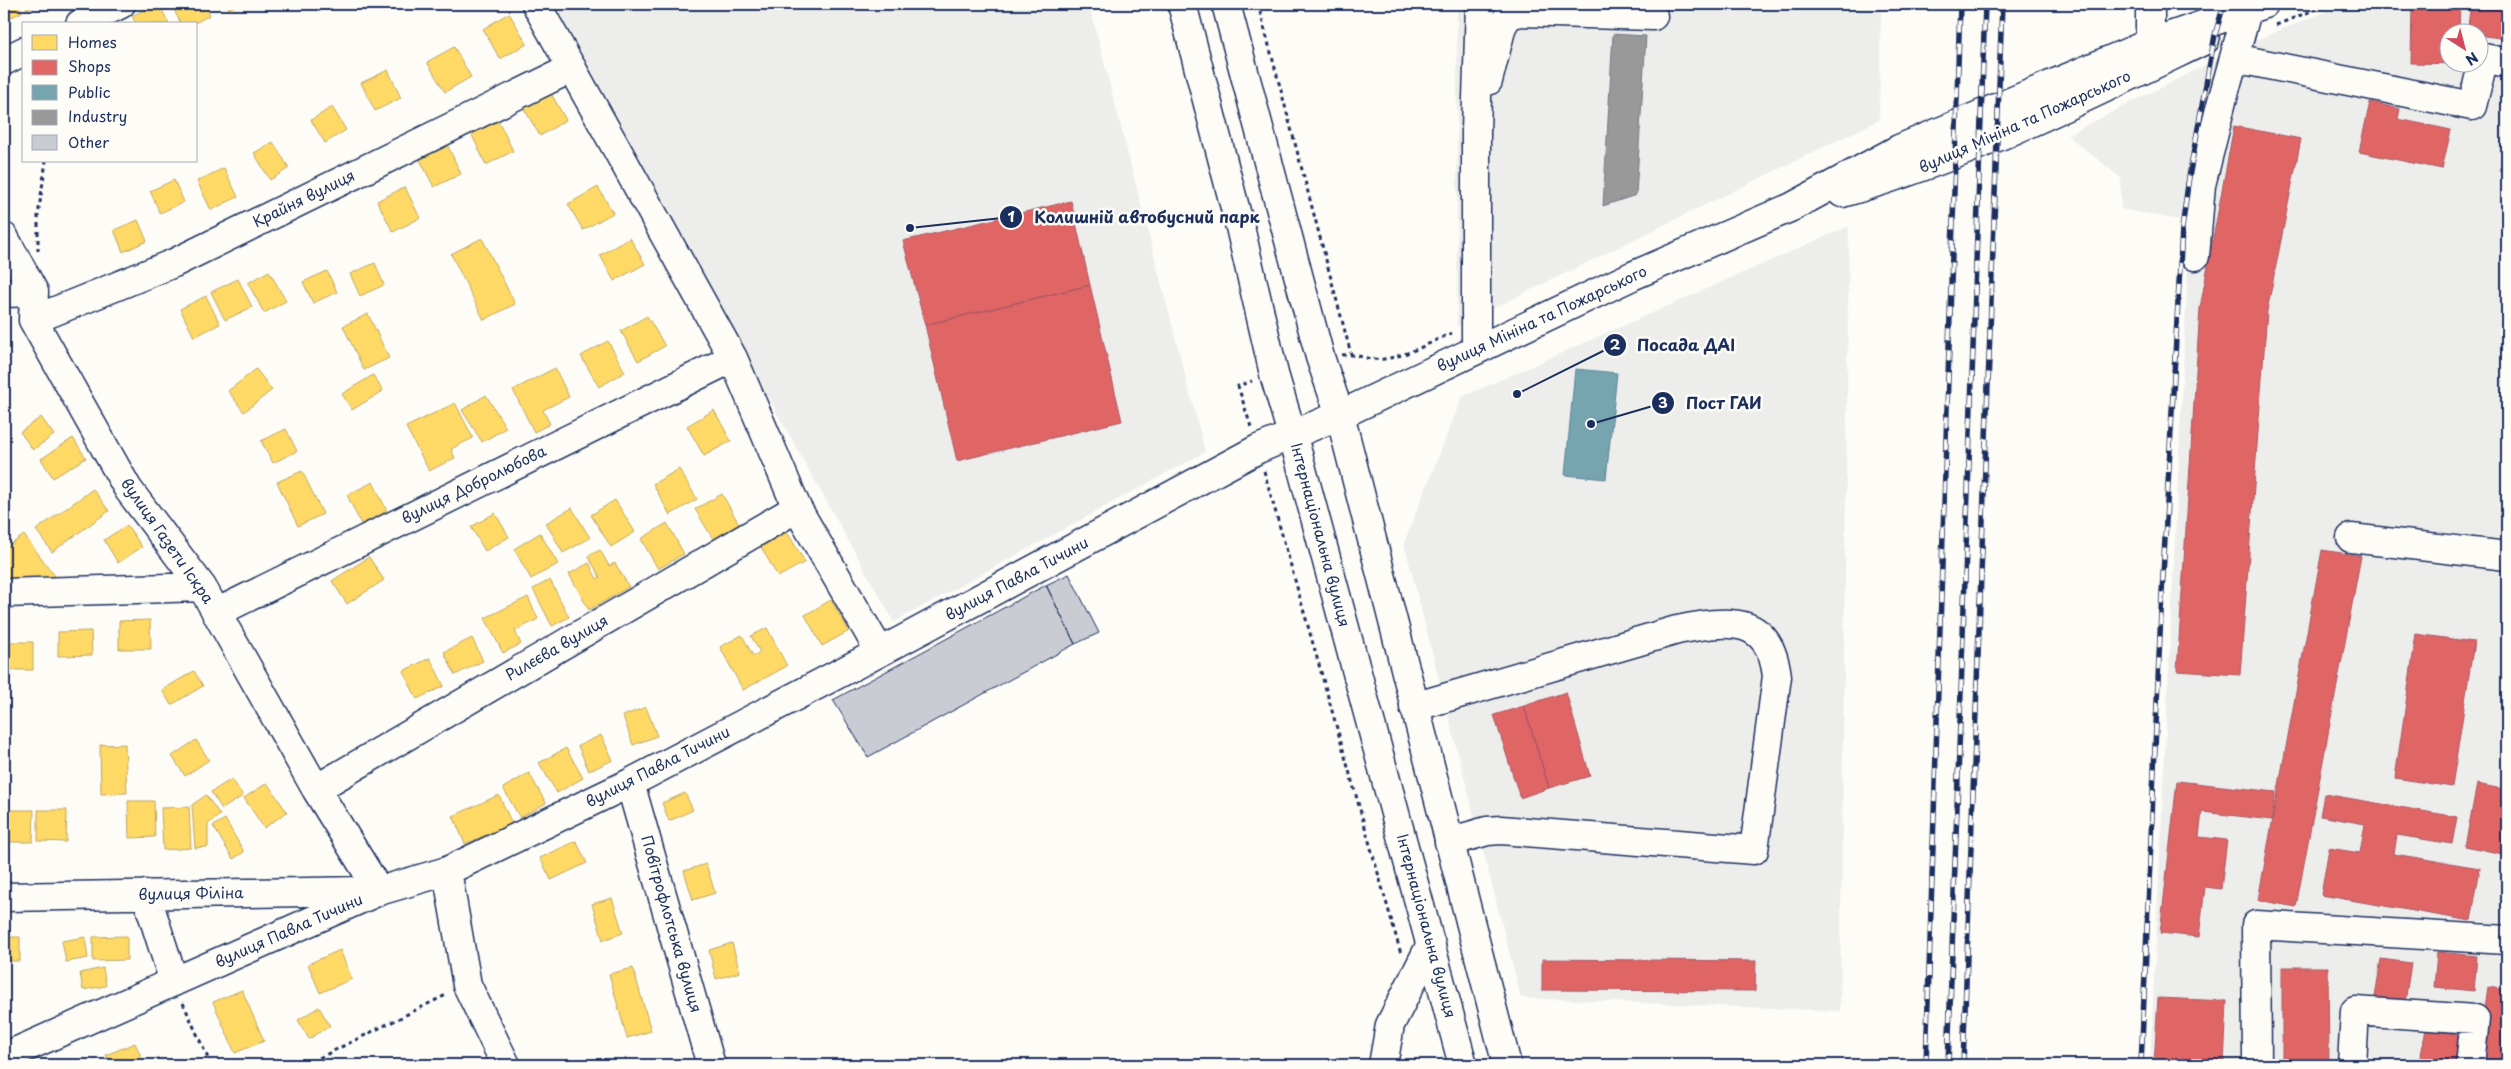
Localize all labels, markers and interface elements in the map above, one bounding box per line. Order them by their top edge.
legend [22,22,198,162]
north arrow [2438,22,2488,72]
text: Homes [68,30,117,53]
text: N [2461,47,2483,71]
text: Shops [68,54,111,77]
street label: вулиця Мініна та Пожарського [1915,63,2134,178]
text: Public [68,80,111,103]
text: Industry [68,104,127,127]
text: Other [68,130,109,153]
street label: Крайня вулиця [248,163,358,232]
callout: Колишній автобусний парк [998,202,1271,233]
text: 1 [1007,204,1015,227]
text: Колишній автобусний парк [1034,204,1261,228]
street label: вулиця Мініна та Пожарського [1432,259,1650,377]
callout: Посада ДАІ [1602,329,1745,360]
text: 2 [1610,332,1621,355]
text: Посада ДАІ [1637,332,1735,356]
callout: Пост ГАИ [1651,387,1772,418]
text: 3 [1658,390,1668,413]
text: Пост ГАИ [1686,390,1762,414]
street label: вулиця Добролюбова [397,438,550,529]
street label: Інтернаціональна вулиця [1286,440,1357,629]
street label: вулиця Газети Іскра [116,473,221,608]
street label: вулиця Павла Тичини [940,530,1092,625]
street label: Рилєєва вулиця [501,608,612,685]
street label: вулиця Павла Тичини [581,719,734,812]
street label: Інтернаціональна вулиця [1392,831,1463,1020]
street label: Повітрофлотська вулиця [636,832,709,1015]
street label: вулиця Філіна [138,880,244,905]
street label: вулиця Павла Тичини [211,887,366,973]

